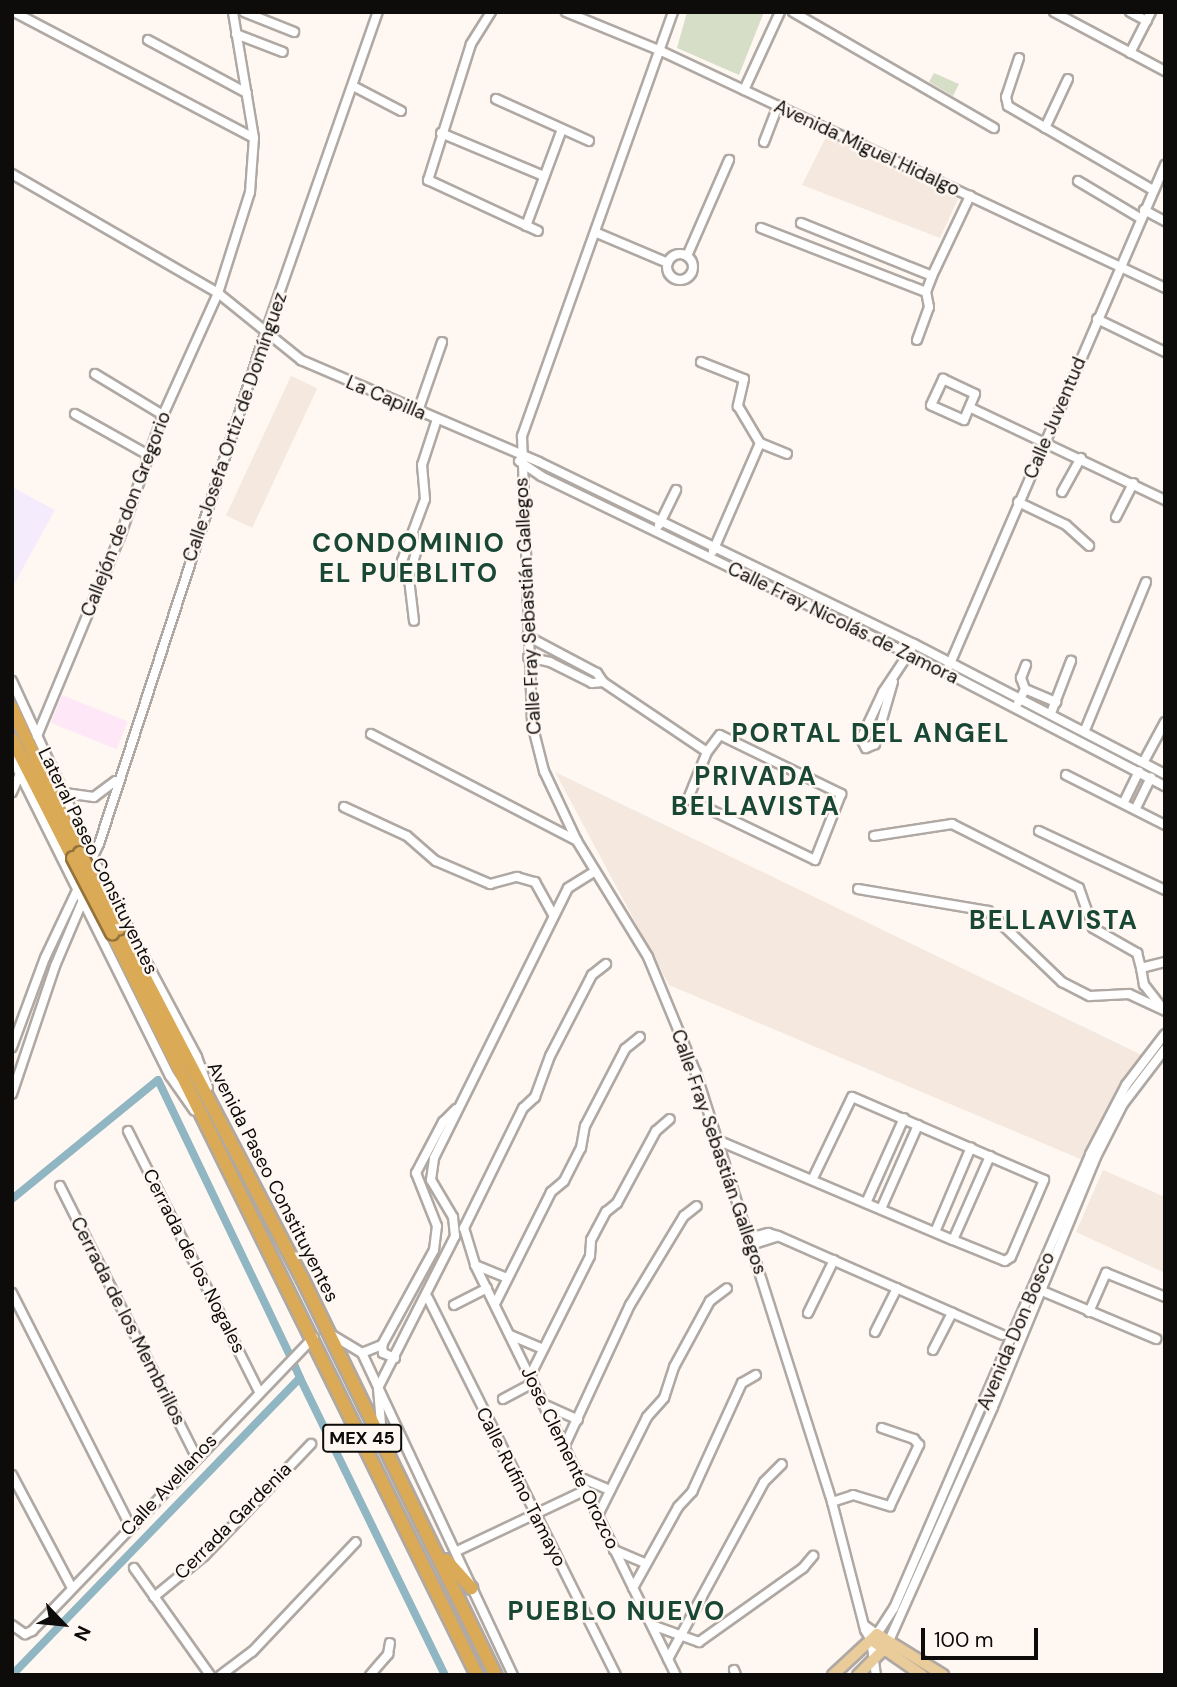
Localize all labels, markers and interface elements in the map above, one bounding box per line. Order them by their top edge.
street label: Avenida Miguel Hidalgo [770,95,964,201]
street label: Calle Josefa Ortiz de Domínguez [178,289,292,565]
street label: Calle Juventud [1019,354,1091,482]
street label: La Capilla [343,371,429,425]
street label: Callejón de don Gregorio [76,408,176,620]
street label: Calle Fray Sebastián Gallegos [510,477,546,735]
district label: CONDOMINIO EL PUEBLITO [313,528,505,590]
street label: Calle Fray Nicolás de Zamora [724,557,962,689]
district label: PORTAL DEL ANGEL [734,718,1008,750]
street label: Lateral Paseo Consituyentes [33,744,163,978]
district label: PRIVADA BELLAVISTA [672,761,840,822]
district label: BELLAVISTA [970,905,1138,937]
street label: Calle Fray Sebastián Gallegos [666,1027,772,1277]
street label: Avenida Paseo Constituyentes [202,1058,344,1306]
street label: Cerrada de los Nogales [138,1165,250,1357]
street label: Cerrada de los Membrillos [66,1213,190,1429]
street label: Avenida Don Bosco [972,1249,1060,1413]
street label: Jose Clemente Orozco [516,1363,624,1553]
street label: Calle Rufino Tamayo [471,1403,571,1571]
road number: MEX 45 [322,1423,402,1452]
street label: Calle Avellanos [116,1429,222,1541]
street label: Cerrada Gardenia [170,1458,296,1584]
north arrow [28,1589,98,1659]
district label: PUEBLO NUEVO [509,1596,725,1628]
scale bar [925,1614,1042,1658]
text: N [68,1622,97,1645]
text: 100 m [934,1626,994,1654]

